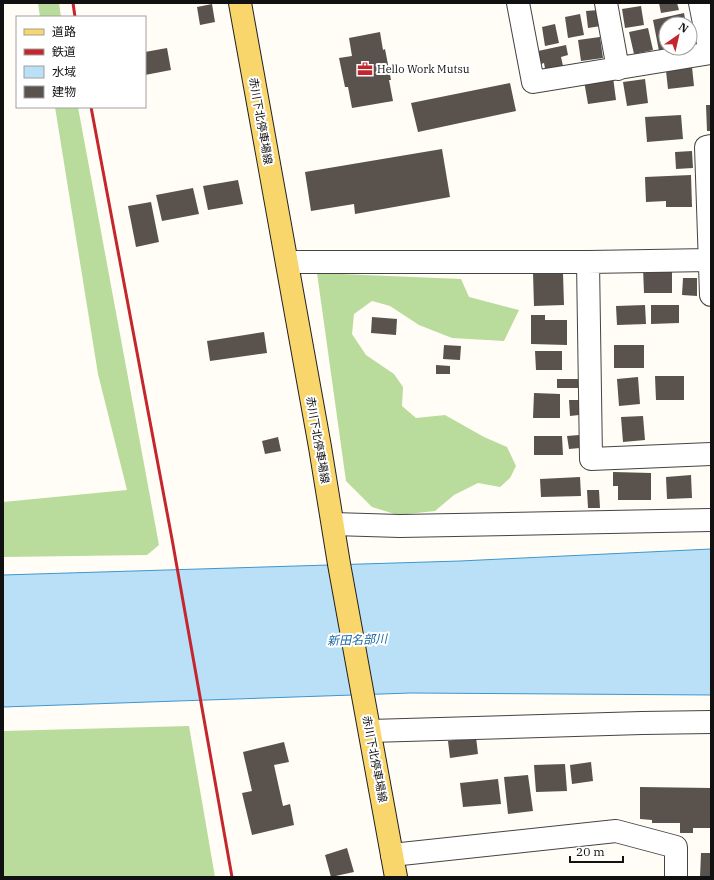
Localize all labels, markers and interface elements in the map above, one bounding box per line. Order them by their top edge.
legend [16,16,146,108]
north arrow [658,16,698,56]
text: N [676,19,691,36]
text: 道路 [52,24,76,39]
text: 鉄道 [52,44,76,59]
office icon: Hello Work Mutsu [356,60,374,78]
place label: Hello Work Mutsu [377,62,470,76]
text: 水域 [52,64,76,79]
street label: 赤川下北停車場線 [246,76,276,166]
text: 建物 [52,84,76,99]
street label: 赤川下北停車場線 [303,395,333,485]
water label: 新田名部川 [327,631,389,648]
street label: 赤川下北停車場線 [360,714,390,804]
scale bar [570,838,623,864]
text: 20 m [576,844,605,859]

